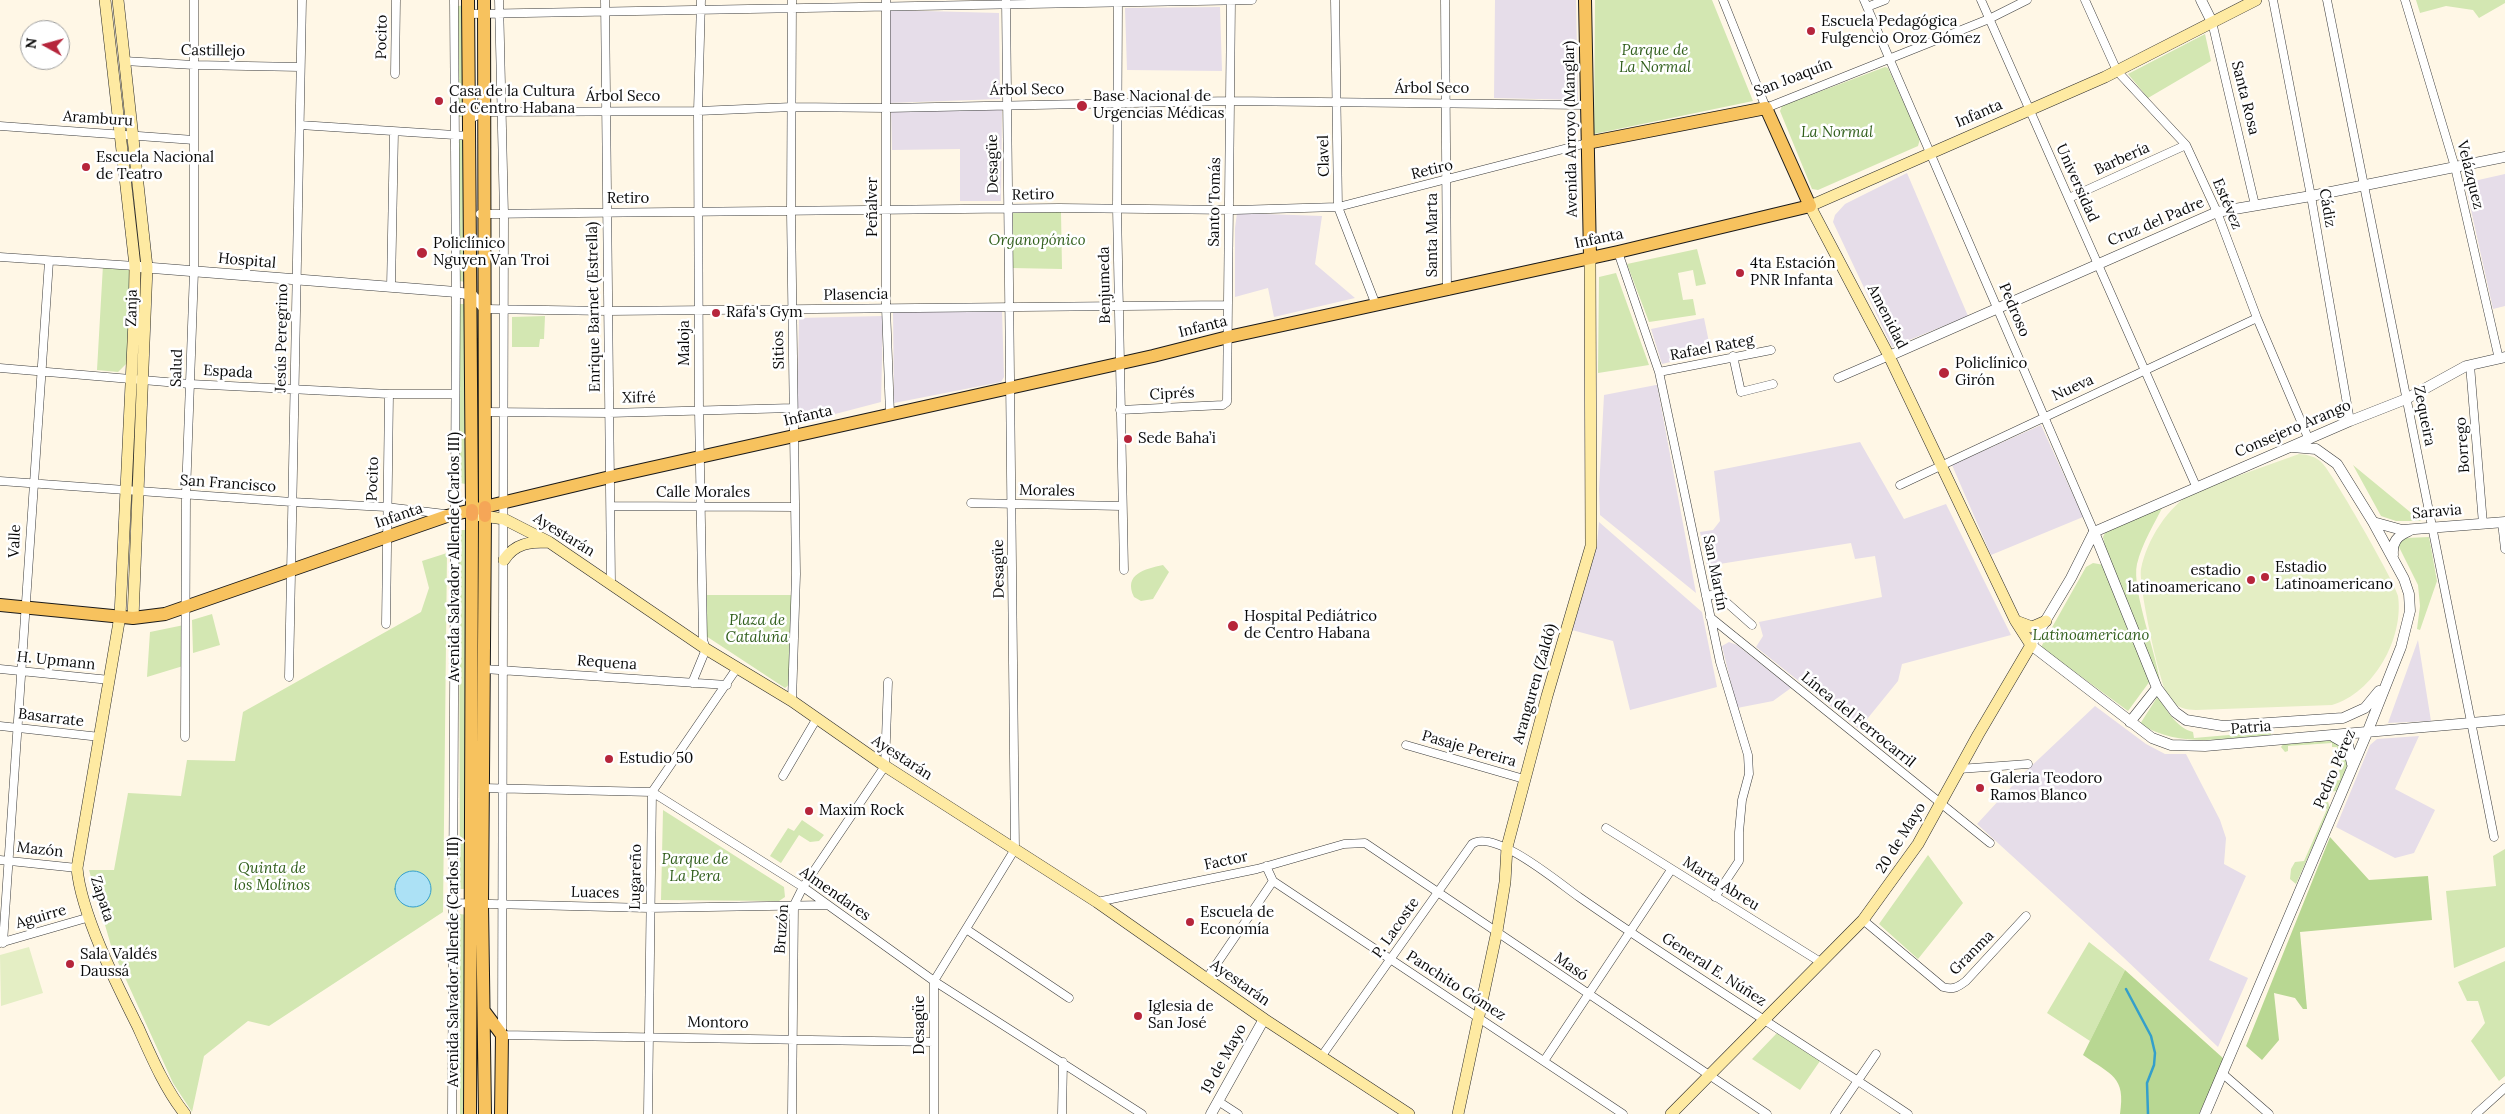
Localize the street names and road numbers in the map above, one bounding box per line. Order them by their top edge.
street label: Pocito [373,14,391,60]
street label: Castillejo [181,41,245,61]
street label: Avenida Arroyo (Manglar) [1560,41,1582,217]
street label: San Joaquín [1751,55,1835,101]
street label: Santa Rosa [2227,59,2263,137]
street label: Árbol Seco [990,80,1064,100]
street label: Árbol Seco [1395,80,1469,98]
street label: Árbol Seco [586,88,660,106]
street label: Infanta [1953,96,2005,132]
street label: Aramburu [62,108,134,130]
street label: Desagüe [983,134,1003,194]
street label: Clavel [1315,135,1333,177]
street label: Barbería [2091,139,2153,179]
street label: Velázquez [2453,139,2487,211]
street label: Universidad [2052,141,2102,225]
street label: Retiro [1409,156,1455,184]
street label: Santo Tomás [1205,157,1225,247]
street label: Estévez [2208,176,2246,232]
street label: Peñalver [864,177,882,237]
street label: Retiro [1012,186,1054,204]
street label: Cádiz [2315,187,2339,229]
street label: Retiro [607,190,649,208]
street label: Santa Marta [1424,193,1442,277]
street label: Cruz del Padre [2105,194,2207,250]
street label: Enrique Barnet (Estrella) [584,222,604,392]
street label: Infanta [1573,225,1625,253]
street label: Benjumeda [1095,246,1115,324]
street label: Hospital [217,250,277,272]
street label: Pedroso [1995,280,2033,340]
street label: Amenidad [1863,282,1911,352]
street label: Jesús Peregrino [272,283,292,393]
street label: Plasencia [823,285,889,305]
street label: Zanja [123,289,141,327]
street label: Infanta [1177,312,1229,342]
street label: Maloja [676,320,694,366]
street label: Sitios [770,331,788,369]
street label: Rafael Rateg [1668,331,1756,365]
street label: Salud [167,349,187,387]
street label: Espada [203,362,253,382]
street label: Nueva [2049,371,2097,405]
street label: Ciprés [1149,384,1195,404]
street label: Zequeira [2409,384,2439,448]
street label: Xifré [622,389,656,407]
street label: Consejero Arango [2232,396,2354,462]
street label: Infanta [782,402,834,430]
street label: Borrego [2452,416,2474,474]
street label: Avenida Salvador Allende (Carlos III) [446,432,464,682]
street label: Pocito [363,456,383,502]
street label: San Francisco [179,472,277,496]
street label: Morales [1019,482,1075,500]
street label: Calle Morales [656,484,750,502]
street label: Infanta [373,499,425,533]
street label: Saravia [2411,501,2463,523]
street label: Ayestarán [530,509,598,561]
street label: Valle [5,524,25,558]
street label: San Martín [1699,534,1731,612]
street label: Desagüe [989,539,1009,599]
street label: Aranguren (Zaldó) [1509,622,1561,746]
street label: H. Upmann [16,648,96,674]
street label: Requena [576,652,638,674]
street label: Línea del Ferrocarril [1797,668,1919,772]
street label: Basarrate [17,705,85,731]
street label: Patria [2230,717,2272,739]
street label: Pasaje Pereira [1420,727,1518,771]
street label: Pedro Pérez [2310,727,2360,811]
street label: Ayestarán [868,732,936,784]
street label: 20 de Mayo [1872,799,1930,877]
street label: Avenida Salvador Allende (Carlos III) [445,837,463,1087]
street label: Mazón [16,839,64,861]
street label: Lugareño [626,844,646,910]
street label: Factor [1202,848,1250,874]
street label: Marta Abreu [1679,853,1763,915]
street label: Almendares [796,863,874,925]
street label: Zapata [86,874,118,924]
street label: Luaces [571,884,619,902]
street label: P. Lacoste [1369,894,1423,962]
street label: Aguirre [14,901,68,933]
street label: Bruzón [771,903,793,955]
street label: Granma [1946,927,1998,979]
street label: General E. Núñez [1658,929,1770,1011]
street label: Panchito Gómez [1403,947,1509,1025]
street label: Masó [1551,949,1591,985]
street label: Ayestarán [1207,956,1273,1010]
street label: Desagüe [911,995,929,1055]
street label: Montoro [687,1013,749,1033]
street label: 19 de Mayo [1197,1021,1251,1097]

